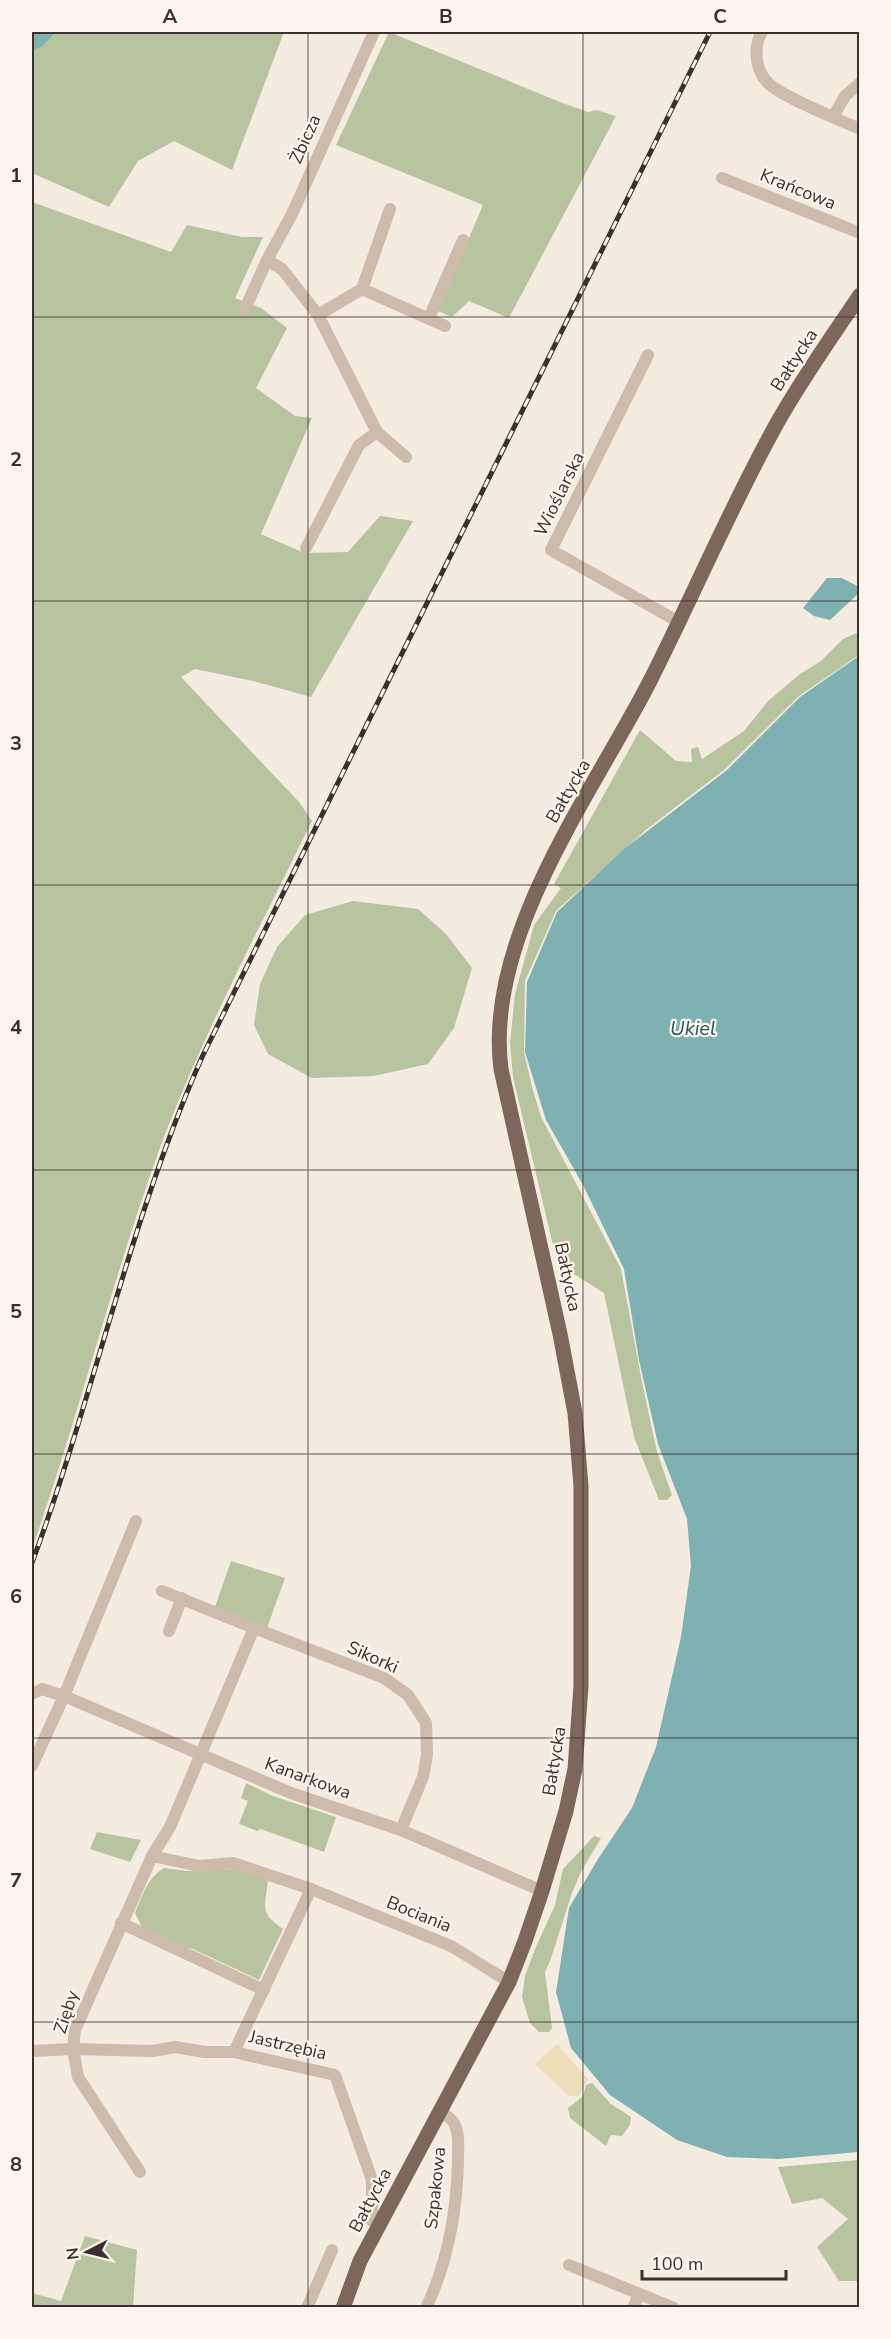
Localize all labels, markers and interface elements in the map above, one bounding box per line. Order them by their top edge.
text: A [163,3,178,30]
text: B [439,3,453,30]
text: C [713,3,727,30]
street label: Żbicza [284,111,326,167]
text: 1 [10,162,22,189]
street label: Krańcowa [756,163,840,215]
street label: Bałtycka [765,324,823,396]
text: 2 [10,446,22,473]
street label: Wioślarska [528,448,590,540]
text: 3 [10,730,22,757]
street label: Bałtycka [540,755,596,827]
text: 4 [10,1014,22,1041]
water label: Ukiel [670,1015,716,1042]
street label: Bałtycka [549,1240,587,1314]
text: 5 [10,1298,22,1325]
text: 6 [10,1583,22,1610]
street label: Sikorki [344,1635,402,1679]
street label: Bałtycka [537,1725,571,1797]
street label: Kanarkowa [262,1751,354,1805]
text: 7 [10,1867,22,1894]
street label: Bociania [383,1890,455,1938]
street label: Zięby [48,1987,84,2037]
street label: Jastrzębia [246,2024,329,2066]
street label: Szpakowa [419,2146,451,2230]
text: 8 [10,2151,22,2178]
street label: Bałtycka [343,2164,397,2236]
north arrow [57,2222,117,2282]
scale bar [642,2243,786,2281]
text: N [61,2246,85,2261]
text: 100 m [651,2252,703,2276]

